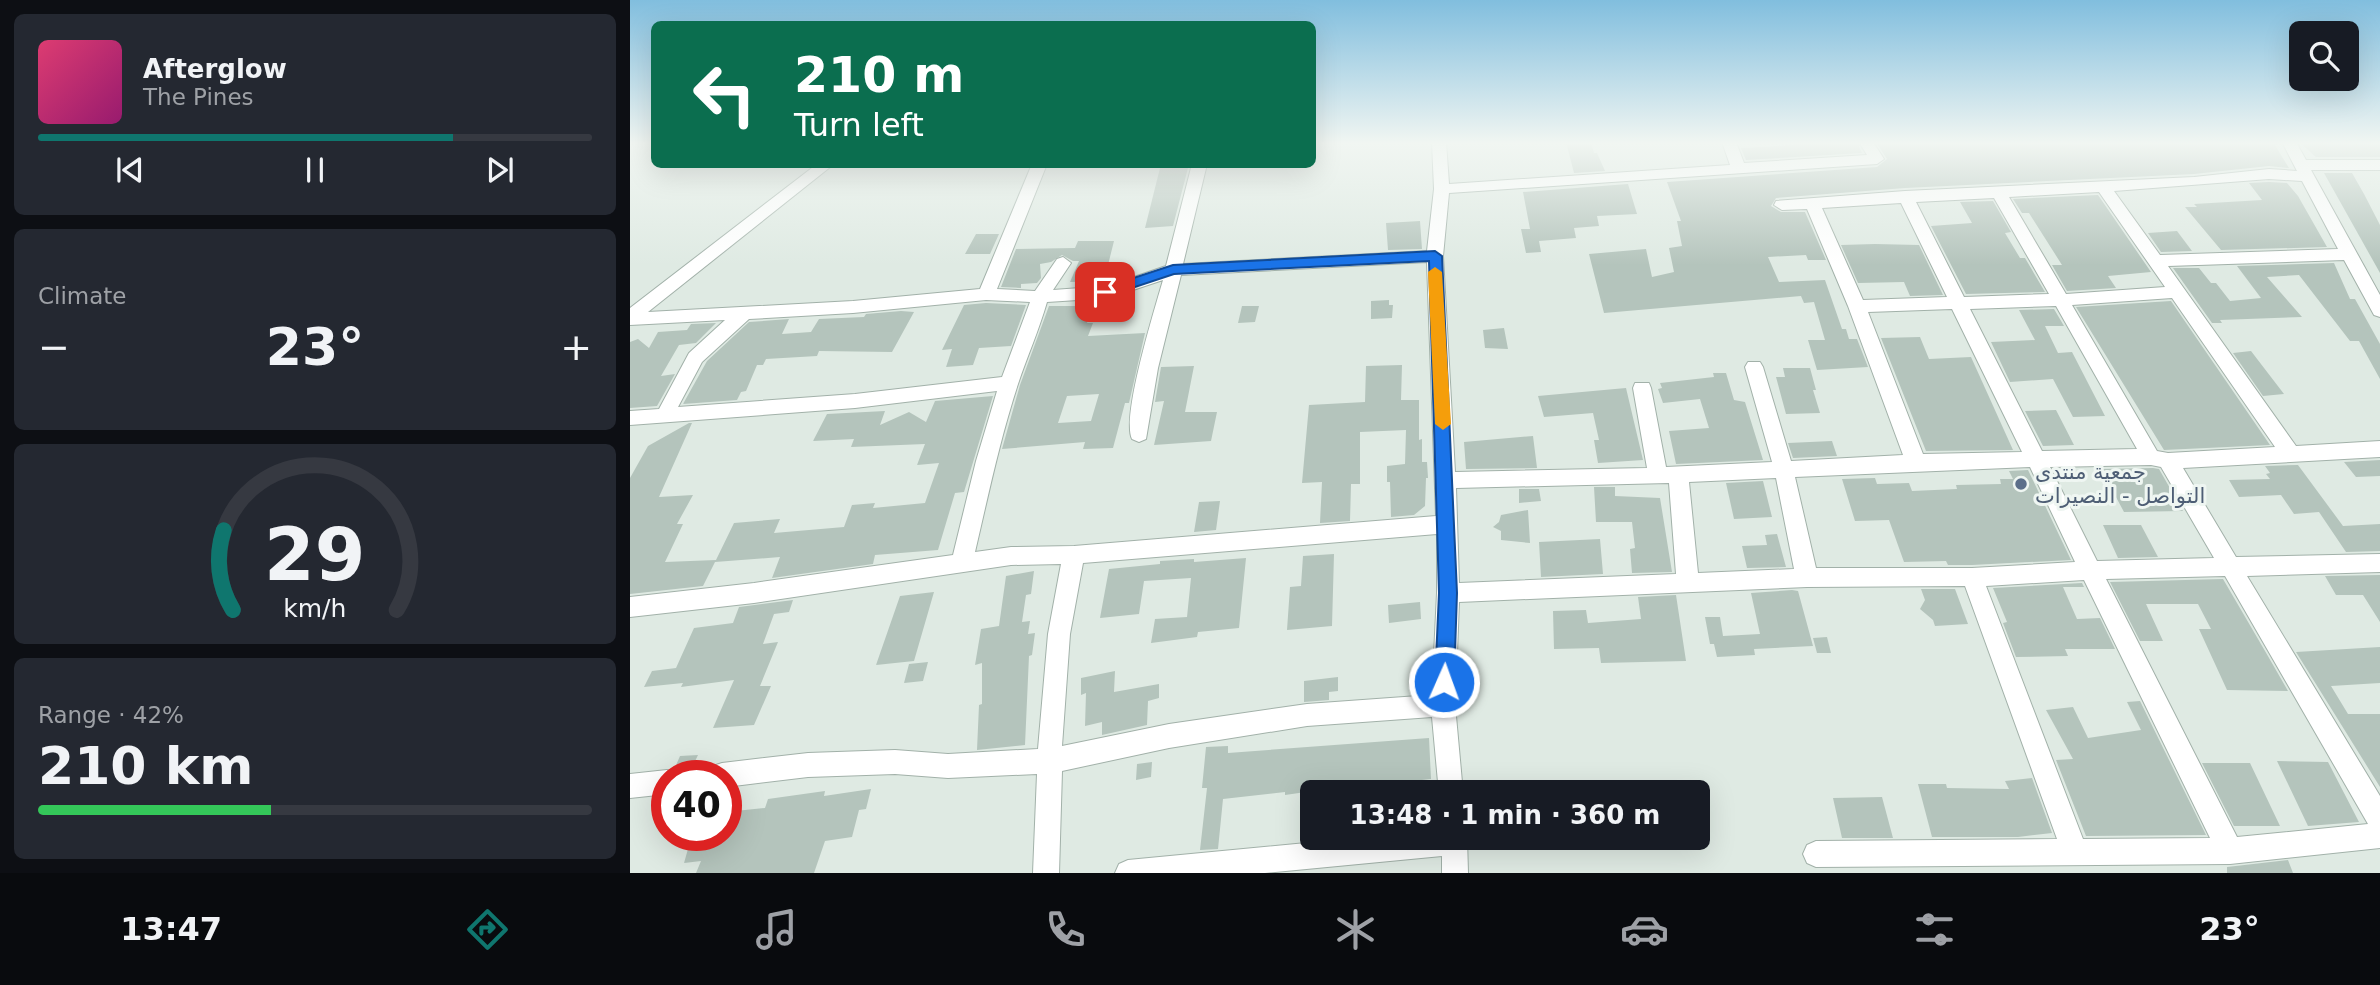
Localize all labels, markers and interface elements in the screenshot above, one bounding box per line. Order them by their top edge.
map controls [2289,21,2359,91]
button: search [2289,21,2359,91]
text: 210 m [794,47,964,104]
icon: left [679,49,770,140]
text: Afterglow [143,54,287,84]
text: The Pines [143,84,254,110]
text: Turn left [794,106,924,144]
icon: previous [111,151,149,189]
icon: pause [296,151,334,189]
icon: next [481,151,519,189]
pin [1075,262,1135,322]
icon: arrive [1086,273,1124,311]
text: Climate [38,283,127,309]
text: 23° [266,317,364,377]
text: − [38,325,70,369]
text: + [560,325,592,369]
place label: جمعية منتدى التواصل - النصيرات [2035,460,2205,508]
marker: جمعية منتدى التواصل - النصيرات [2013,476,2029,492]
text: 29 [264,512,366,597]
text: km/h [283,594,347,623]
position arrow [1407,645,1481,719]
text: Range · 42% [38,702,184,728]
text: 210 km [38,736,253,796]
speed limit sign: 40 [651,760,742,851]
text: 13:48 · 1 min · 360 m [1350,800,1660,830]
icon: directions [463,905,512,954]
icon: music [752,905,801,954]
icon: phone [1041,905,1090,954]
icon: climate [1331,905,1380,954]
icon: car [1620,905,1669,954]
icon: filters [1910,905,1959,954]
text: 13:47 [120,910,222,948]
text: 23° [2199,910,2260,948]

